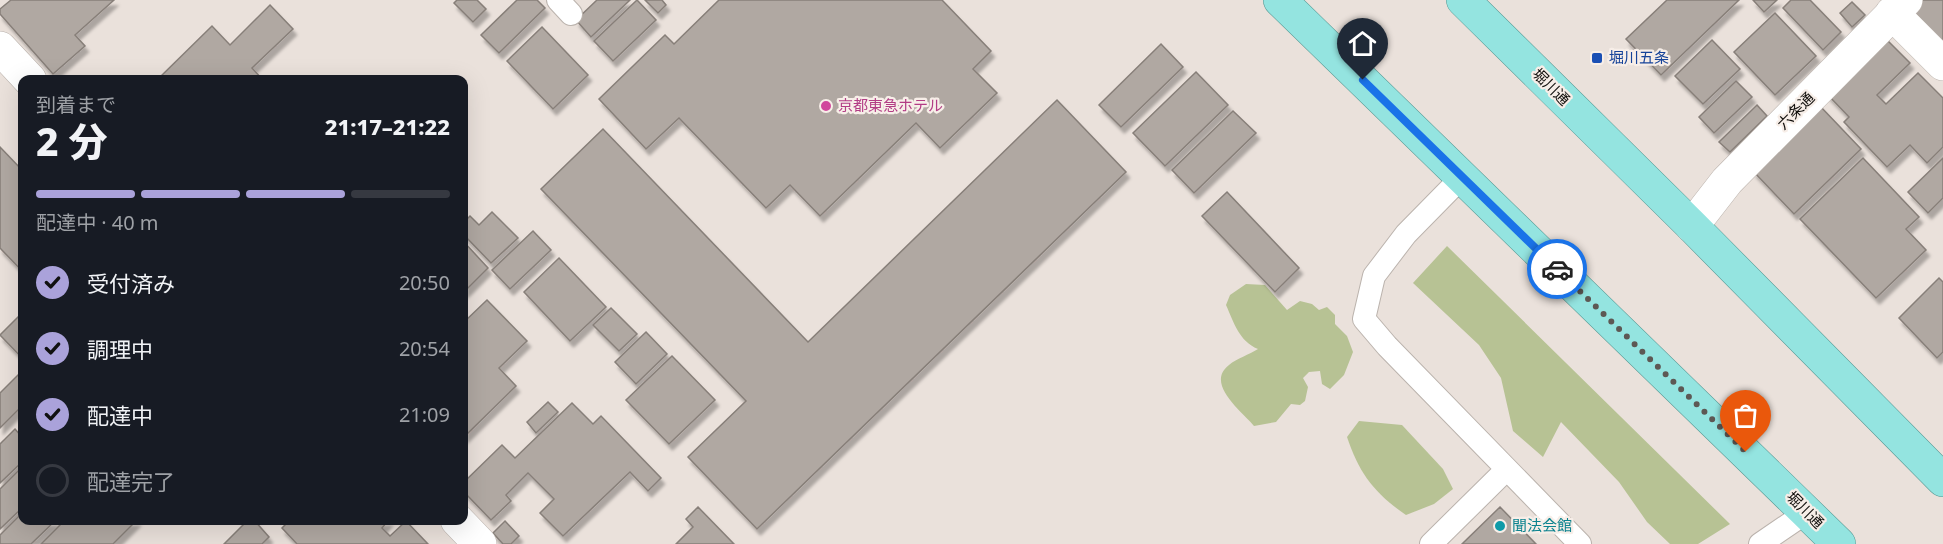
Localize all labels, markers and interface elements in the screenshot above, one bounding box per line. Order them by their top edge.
pin [1337,18,1388,80]
icon: home [1346,27,1379,60]
place label: 堀川五条 [1609,47,1669,67]
marker: 堀川五条 [1590,51,1604,65]
street label: 堀川通 [1529,63,1575,109]
street label: 六条通 [1772,87,1818,133]
text: 到着まで [36,91,116,118]
place label: 京都東急ホテル [838,95,943,115]
marker: 京都東急ホテル [819,99,833,113]
text: 21:17–21:22 [325,111,450,141]
text: 2 分 [36,114,108,167]
text: 配達中 · 40 m [36,209,159,236]
courier [1527,239,1587,299]
icon: car [1541,253,1574,286]
icon: check [36,266,69,299]
text: 受付済み [87,268,175,298]
text: 20:50 [399,269,450,296]
icon: check [36,332,69,365]
text: 調理中 [87,334,153,364]
text: 20:54 [399,335,450,362]
pin [1720,390,1771,452]
icon: check [36,398,69,431]
icon: bag [1729,399,1762,432]
text: 配達中 [87,400,153,430]
text: 21:09 [399,401,450,428]
text: 配達完了 [87,466,175,496]
street label: 堀川通 [1783,486,1829,532]
place label: 聞法会館 [1512,515,1572,535]
marker: 聞法会館 [1493,519,1507,533]

